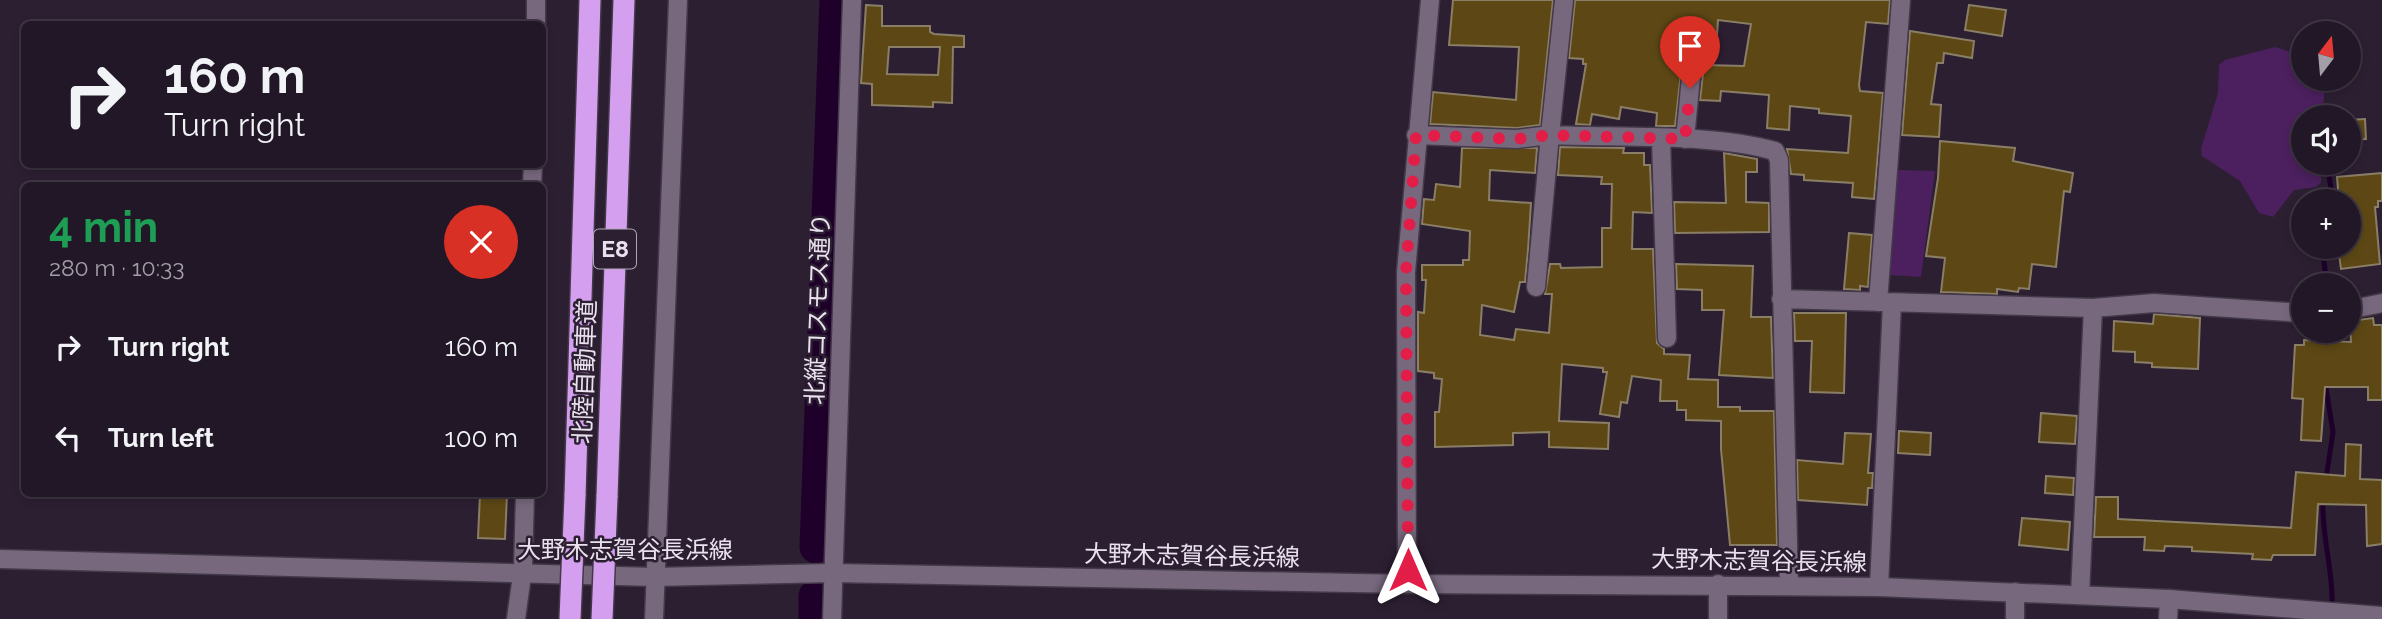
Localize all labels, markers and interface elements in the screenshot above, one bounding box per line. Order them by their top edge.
pin [1660,16,1720,88]
north arrow [2291,21,2361,91]
map controls [2291,21,2361,343]
icon: arrive [1671,27,1709,65]
text: 160 m [164,47,305,104]
icon: right [49,49,140,140]
button: sound [2291,105,2361,175]
text: Turn right [164,106,305,143]
button: + [2291,189,2361,259]
text: 4 min [49,203,158,252]
button: close [444,205,518,279]
street label: 北縦コスモス通り [800,213,835,405]
road number: E8 [594,230,636,268]
text: 280 m · 10:33 [49,254,185,281]
button: − [2291,273,2361,343]
street label: 北陸自動車道 [567,300,602,444]
icon: right [49,328,87,366]
text: Turn right [108,332,229,362]
text: 160 m [445,332,518,362]
icon: left [49,419,87,457]
text: Turn left [108,423,214,453]
text: 100 m [445,423,518,453]
position arrow [1371,533,1445,607]
street label: 大野木志賀谷長浜線 [517,535,733,564]
street label: 大野木志賀谷長浜線 [1084,539,1300,572]
street label: 大野木志賀谷長浜線 [1651,544,1867,577]

